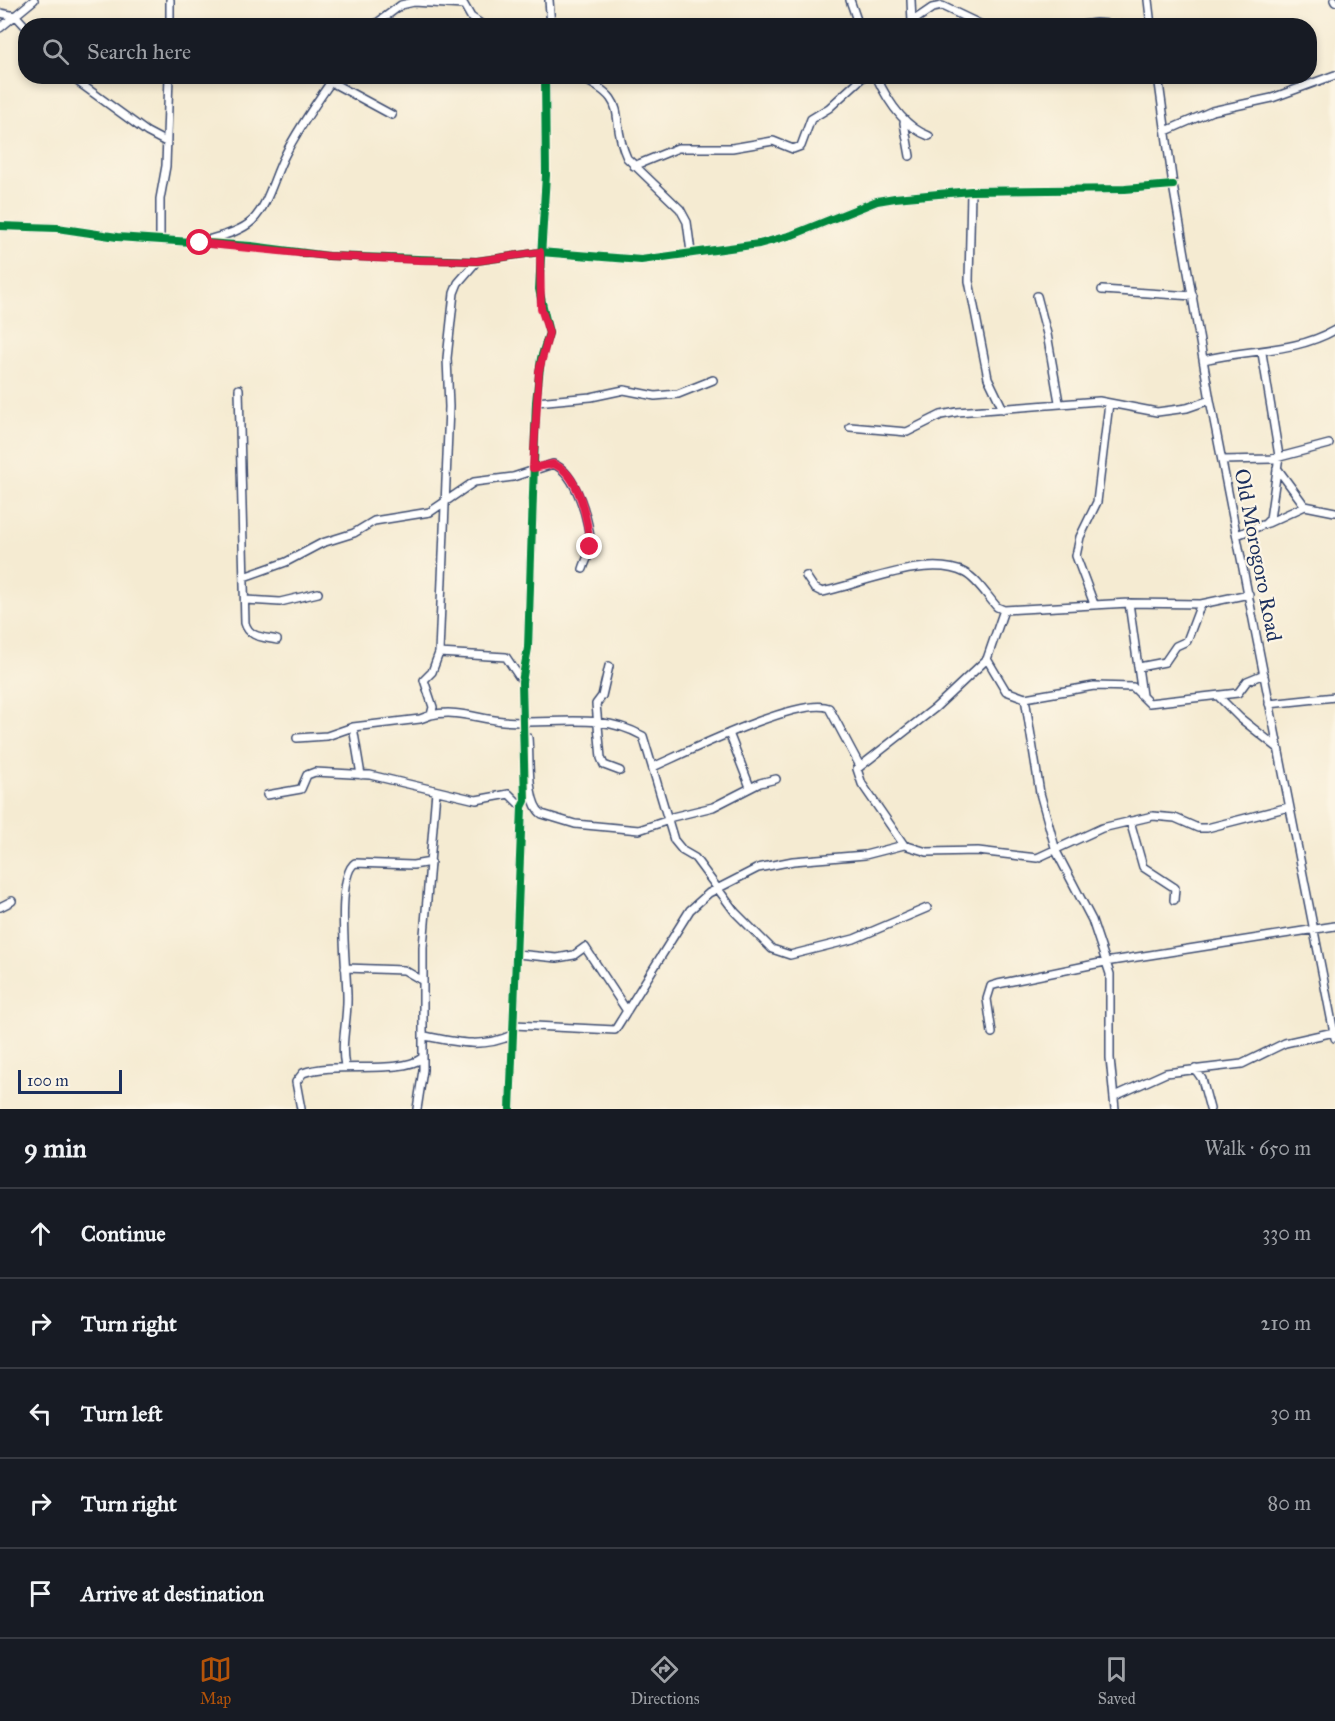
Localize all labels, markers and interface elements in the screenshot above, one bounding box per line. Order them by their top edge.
search box [18,18,1317,84]
icon: search [39,35,72,68]
text: Search here [87,38,191,65]
route start [186,229,212,255]
street label: Old Morogoro Road [1228,466,1288,644]
route end [576,533,602,559]
scale bar [18,1067,122,1094]
text: 100 m [27,1071,69,1090]
text: 9 min [24,1132,87,1164]
text: Walk · 650 m [1205,1136,1311,1160]
icon: ahead [24,1217,57,1250]
text: Continue [81,1220,166,1247]
text: 330 m [1262,1221,1311,1245]
icon: right [24,1307,57,1340]
text: Turn right [81,1310,177,1337]
text: 210 m [1261,1311,1311,1335]
icon: left [24,1397,57,1430]
text: Turn left [81,1400,163,1427]
text: 30 m [1270,1401,1311,1425]
icon: right [24,1487,57,1520]
text: Turn right [81,1490,177,1517]
text: 80 m [1268,1491,1311,1515]
icon: arrive [24,1577,57,1610]
text: Arrive at destination [81,1580,264,1607]
tab: Map [199,1653,232,1708]
tab: Directions [630,1653,699,1708]
tab: Saved [1098,1653,1136,1708]

